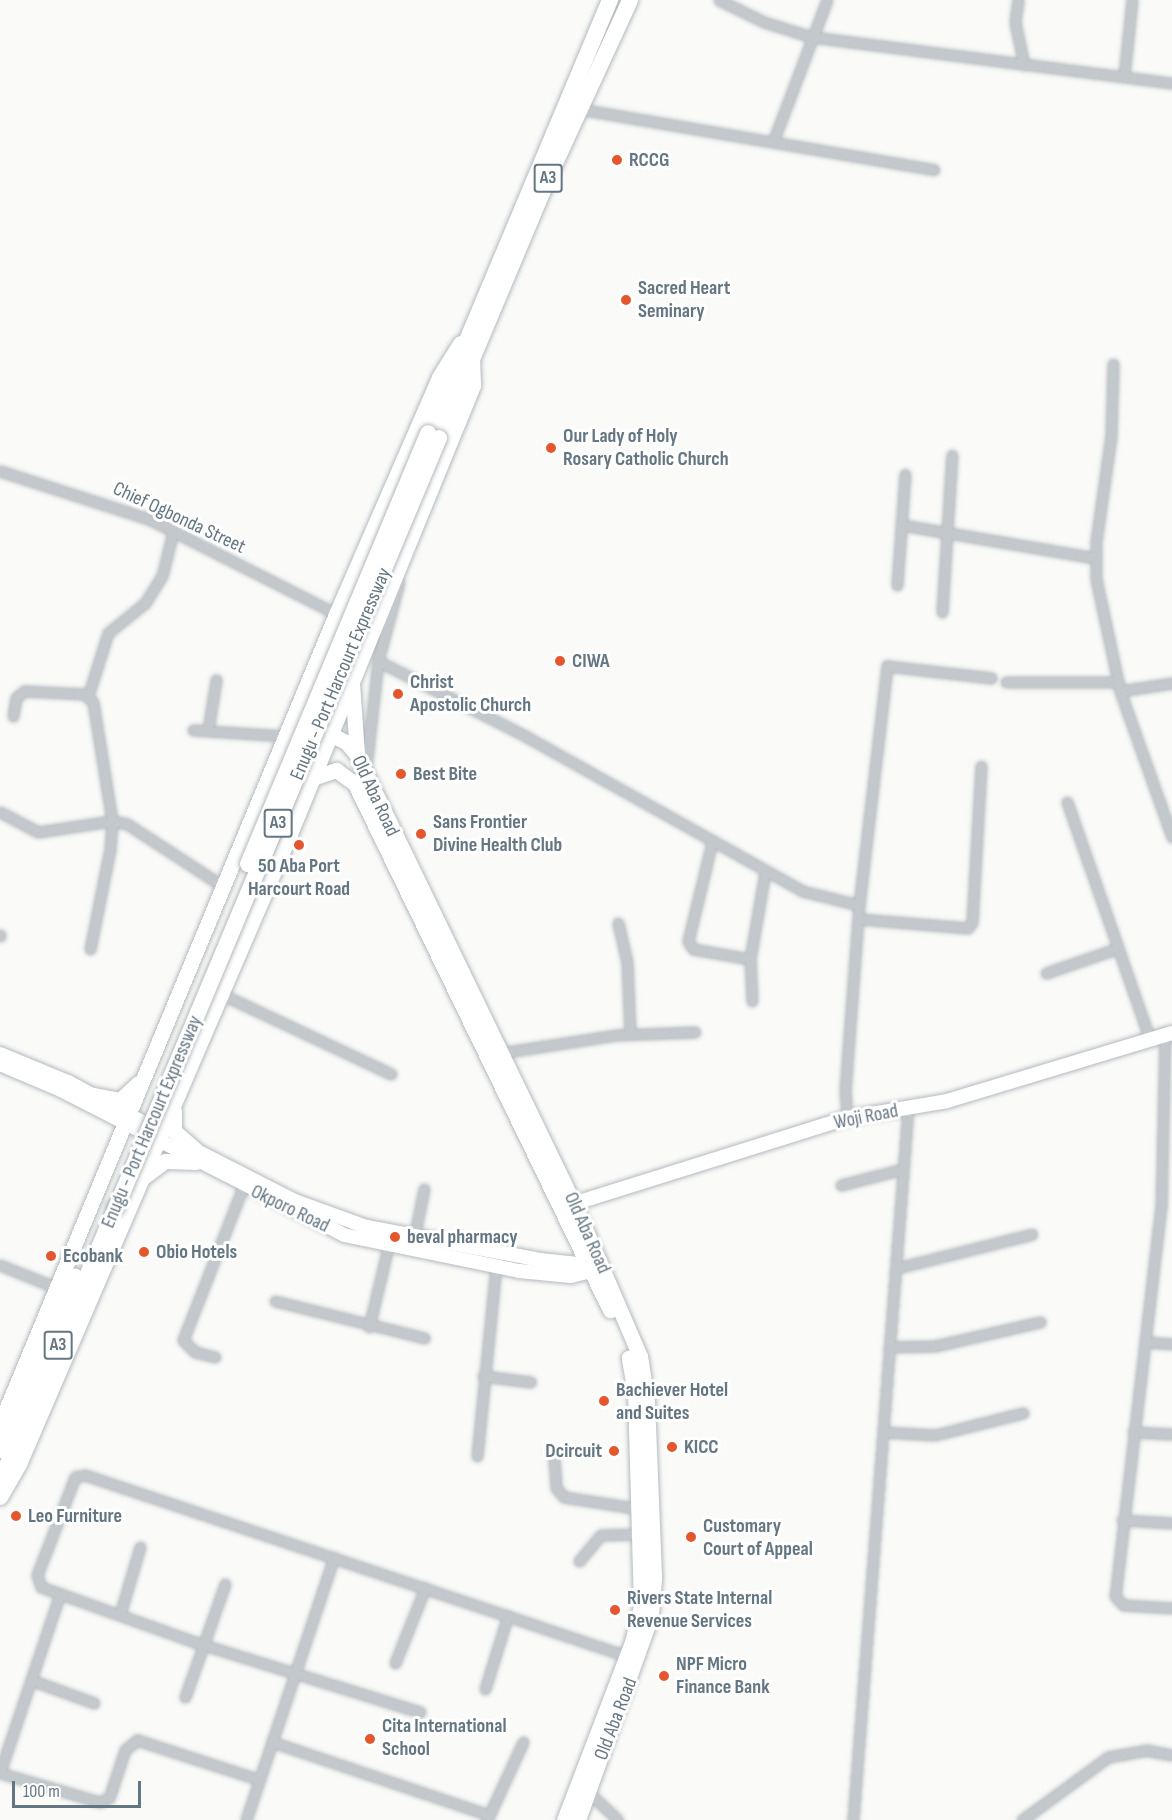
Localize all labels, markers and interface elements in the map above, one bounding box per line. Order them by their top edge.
place label: RCCG [629,148,669,172]
marker: RCCG [610,153,624,167]
road number: A3 [533,163,563,193]
place label: Sacred Heart Seminary [638,276,730,323]
marker: Sacred Heart Seminary [619,293,633,307]
place label: Our Lady of Holy Rosary Catholic Church [563,424,729,471]
marker: Our Lady of Holy Rosary Catholic Church [544,441,558,455]
street label: Chief Ogbonda Street [109,477,249,559]
street label: Enugu - Port Harcourt Expressway [285,564,397,784]
place label: CIWA [572,649,610,673]
marker: CIWA [553,654,567,668]
place label: Christ Apostolic Church [410,670,531,717]
marker: Christ Apostolic Church [391,687,405,701]
street label: Old Aba Road [346,752,404,840]
place label: Best Bite [413,762,477,786]
marker: Best Bite [394,767,408,781]
road number: A3 [263,808,293,838]
place label: Sans Frontier Divine Health Club [433,810,562,857]
marker: Sans Frontier Divine Health Club [414,827,428,841]
marker: 50 Aba Port Harcourt Road [292,838,306,852]
place label: 50 Aba Port Harcourt Road [248,855,350,902]
street label: Enugu - Port Harcourt Expressway [96,1012,208,1232]
street label: Woji Road [832,1099,900,1135]
street label: Okporo Road [247,1180,333,1238]
street label: Old Aba Road [558,1189,616,1277]
place label: beval pharmacy [407,1225,518,1249]
marker: beval pharmacy [388,1230,402,1244]
place label: Obio Hotels [156,1240,237,1264]
place label: Ecobank [63,1244,123,1268]
marker: Obio Hotels [137,1245,151,1259]
marker: Ecobank [44,1249,58,1263]
road number: A3 [43,1330,73,1360]
place label: Bachiever Hotel and Suites [616,1378,728,1425]
marker: Bachiever Hotel and Suites [597,1394,611,1408]
place label: KICC [684,1435,719,1459]
place label: Dcircuit [545,1439,602,1463]
marker: KICC [665,1440,679,1454]
marker: Dcircuit [607,1444,621,1458]
place label: Leo Furniture [28,1504,122,1528]
marker: Leo Furniture [9,1509,23,1523]
place label: Customary Court of Appeal [703,1514,813,1561]
marker: Customary Court of Appeal [684,1530,698,1544]
place label: Rivers State Internal Revenue Services [627,1586,772,1633]
marker: Rivers State Internal Revenue Services [608,1603,622,1617]
place label: NPF Micro Finance Bank [676,1652,770,1699]
marker: NPF Micro Finance Bank [657,1669,671,1683]
street label: Old Aba Road [589,1674,643,1764]
place label: Cita International School [382,1715,506,1762]
marker: Cita International School [363,1732,377,1746]
scale bar [15,1769,144,1807]
text: 100 m [23,1781,60,1802]

